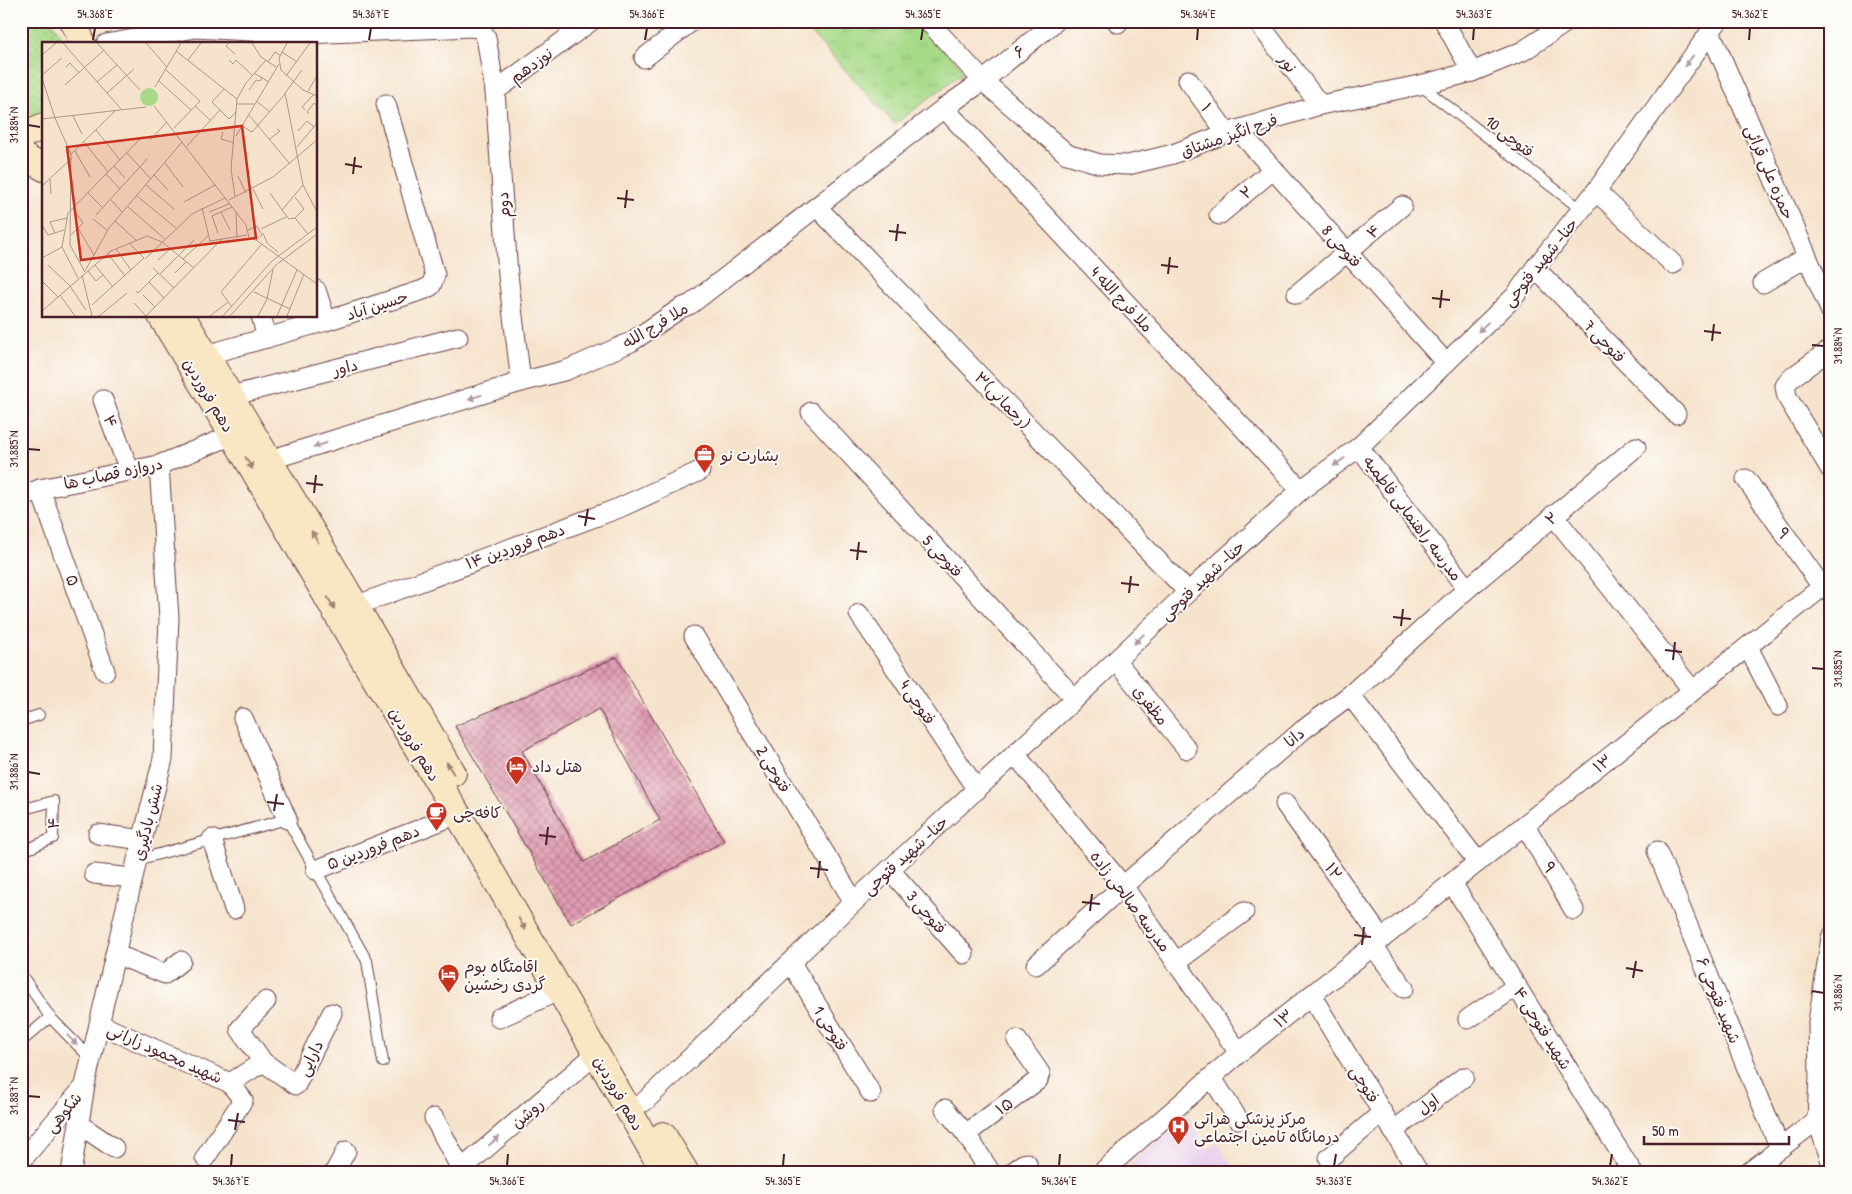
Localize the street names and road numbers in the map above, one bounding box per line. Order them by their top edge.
street label: ۶ [1008,39,1030,63]
street label: نوزدهم [505,42,558,90]
street label: نور [1273,48,1302,77]
street label: ۱ [1196,98,1218,116]
street label: فرح انگیز مشتاق [1178,108,1280,162]
street label: فتوحی 10 [1481,110,1539,162]
street label: حمزه علی قرائی [1740,121,1800,223]
street label: ۲ [1235,180,1257,204]
street label: دوم [491,191,517,219]
street label: حنا- شهید فتوحی [1497,213,1583,311]
street label: ۴ [1361,219,1385,243]
street label: فتوحی 8 [1317,220,1367,272]
street label: 4 ملا فرج الله [1086,261,1158,337]
street label: حسین آباد [343,285,411,325]
street label: ملا فرج الله [618,297,692,353]
street label: فتوحی 7 [1579,315,1631,367]
street label: داور [328,353,360,381]
street label: دهم فروردین [177,354,240,437]
street label: ۳(رحمانی) [970,366,1036,434]
street label: ۴ [99,412,123,430]
street label: مدرسه راهنمایی فاطمیه [1358,451,1468,585]
street label: دروازه قصاب ها [61,452,165,494]
street label: ۲ [1540,506,1562,530]
street label: دهم فروردین ۱۴ [462,518,569,576]
street label: ۹ [1772,523,1796,543]
street label: فتوحی 5 [918,530,968,582]
street label: حنا- شهید فتوحی [1155,535,1249,625]
street label: ۵ [61,571,85,589]
street label: فتوحی 4 [895,675,941,729]
street label: مظفری [1128,680,1174,730]
street label: دهم فروردین [383,703,446,786]
street label: دانا [1279,722,1309,752]
street label: فتوحی 2 [751,741,797,797]
street label: ۱۳ [1588,748,1616,778]
street label: شش بادگیری [127,781,167,863]
street label: حنا- شهید فتوحی [857,811,953,899]
street label: ۴ [42,817,64,829]
street label: دهم فروردین ۵ [323,819,423,877]
street label: مدرسه صالحی زاده [1086,846,1176,956]
street label: ۹ [1538,857,1562,877]
street label: ۱۲ [1320,858,1348,884]
street label: فتوحی 3 [902,886,952,938]
street label: شهید فتوحی ۶ [1692,953,1746,1047]
street label: شهید فتوحی ۴ [1509,982,1577,1074]
street label: فتوحی 1 [809,1001,853,1055]
street label: ۱۳ [1269,1003,1297,1033]
street label: شهید محمود زارانی [104,1018,226,1088]
street label: دارایی [292,1036,328,1080]
street label: دهم فروردین [587,1052,649,1135]
street label: فتوحی [1345,1061,1385,1107]
street label: شکوهی [40,1087,86,1137]
street label: اول [1413,1089,1443,1119]
street label: ۱۵ [991,1092,1017,1120]
street label: روشن [506,1093,548,1133]

